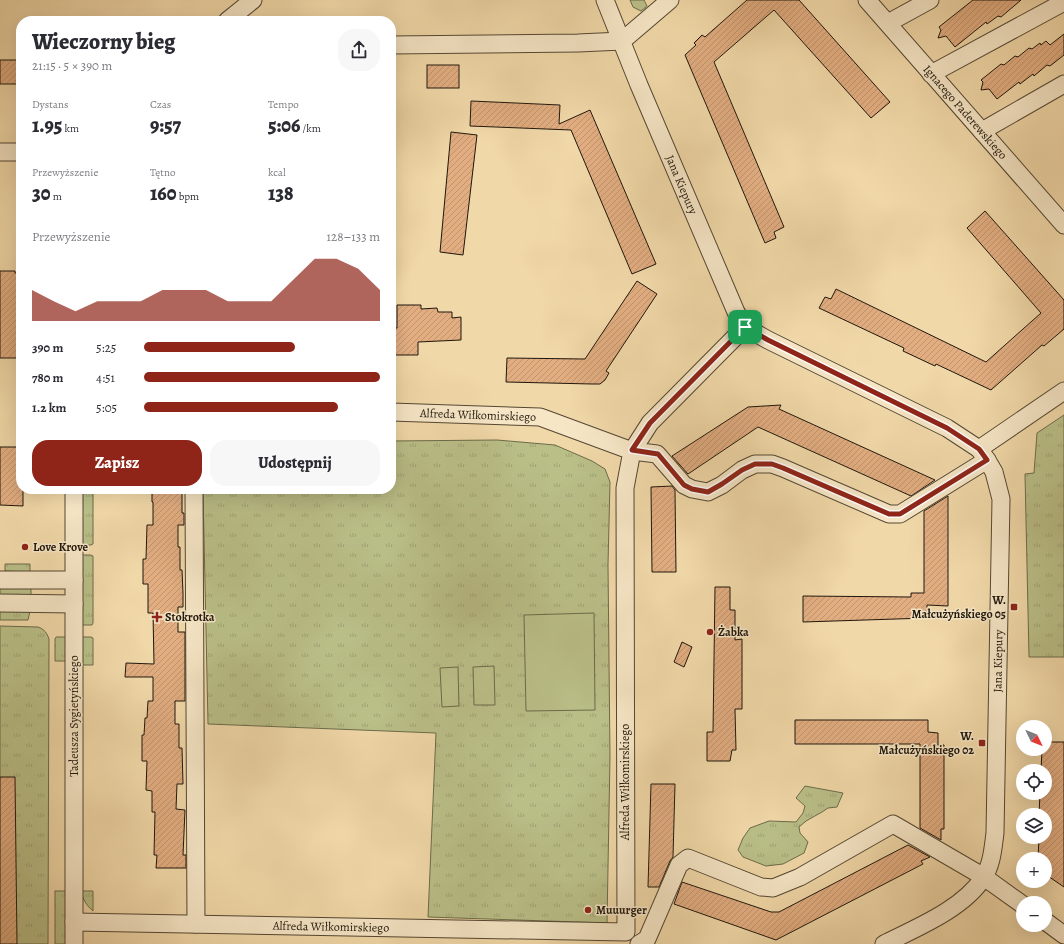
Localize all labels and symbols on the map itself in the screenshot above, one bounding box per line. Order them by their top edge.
street label: Ignacego Paderewskiego [919,62,1011,163]
street label: Jana Kiepury [662,153,702,217]
pin [728,310,762,344]
street label: Alfreda Wiłkomirskiego [419,405,536,425]
place label: Love Krove [33,539,89,555]
marker: Love Krove [20,542,30,552]
place label: W. Małcużyńskiego 05 [911,592,1006,622]
marker: W. Małcużyńskiego 05 [1009,602,1019,612]
place label: Stokrotka [165,609,215,625]
marker: Stokrotka [152,612,162,622]
place label: Żabka [718,624,749,640]
marker: Żabka [705,627,715,637]
street label: Jana Kiepury [989,629,1007,693]
street label: Tadeusza Sygietyńskiego [66,655,82,777]
north arrow [1016,720,1052,756]
street label: Alfreda Wiłkomirskiego [617,724,633,841]
place label: W. Małcużyńskiego 02 [879,728,974,758]
marker: W. Małcużyńskiego 02 [977,738,987,748]
place label: Muuurger [596,902,647,918]
marker: Muuurger [583,905,593,915]
street label: Alfreda Wiłkomirskiego [272,918,389,936]

